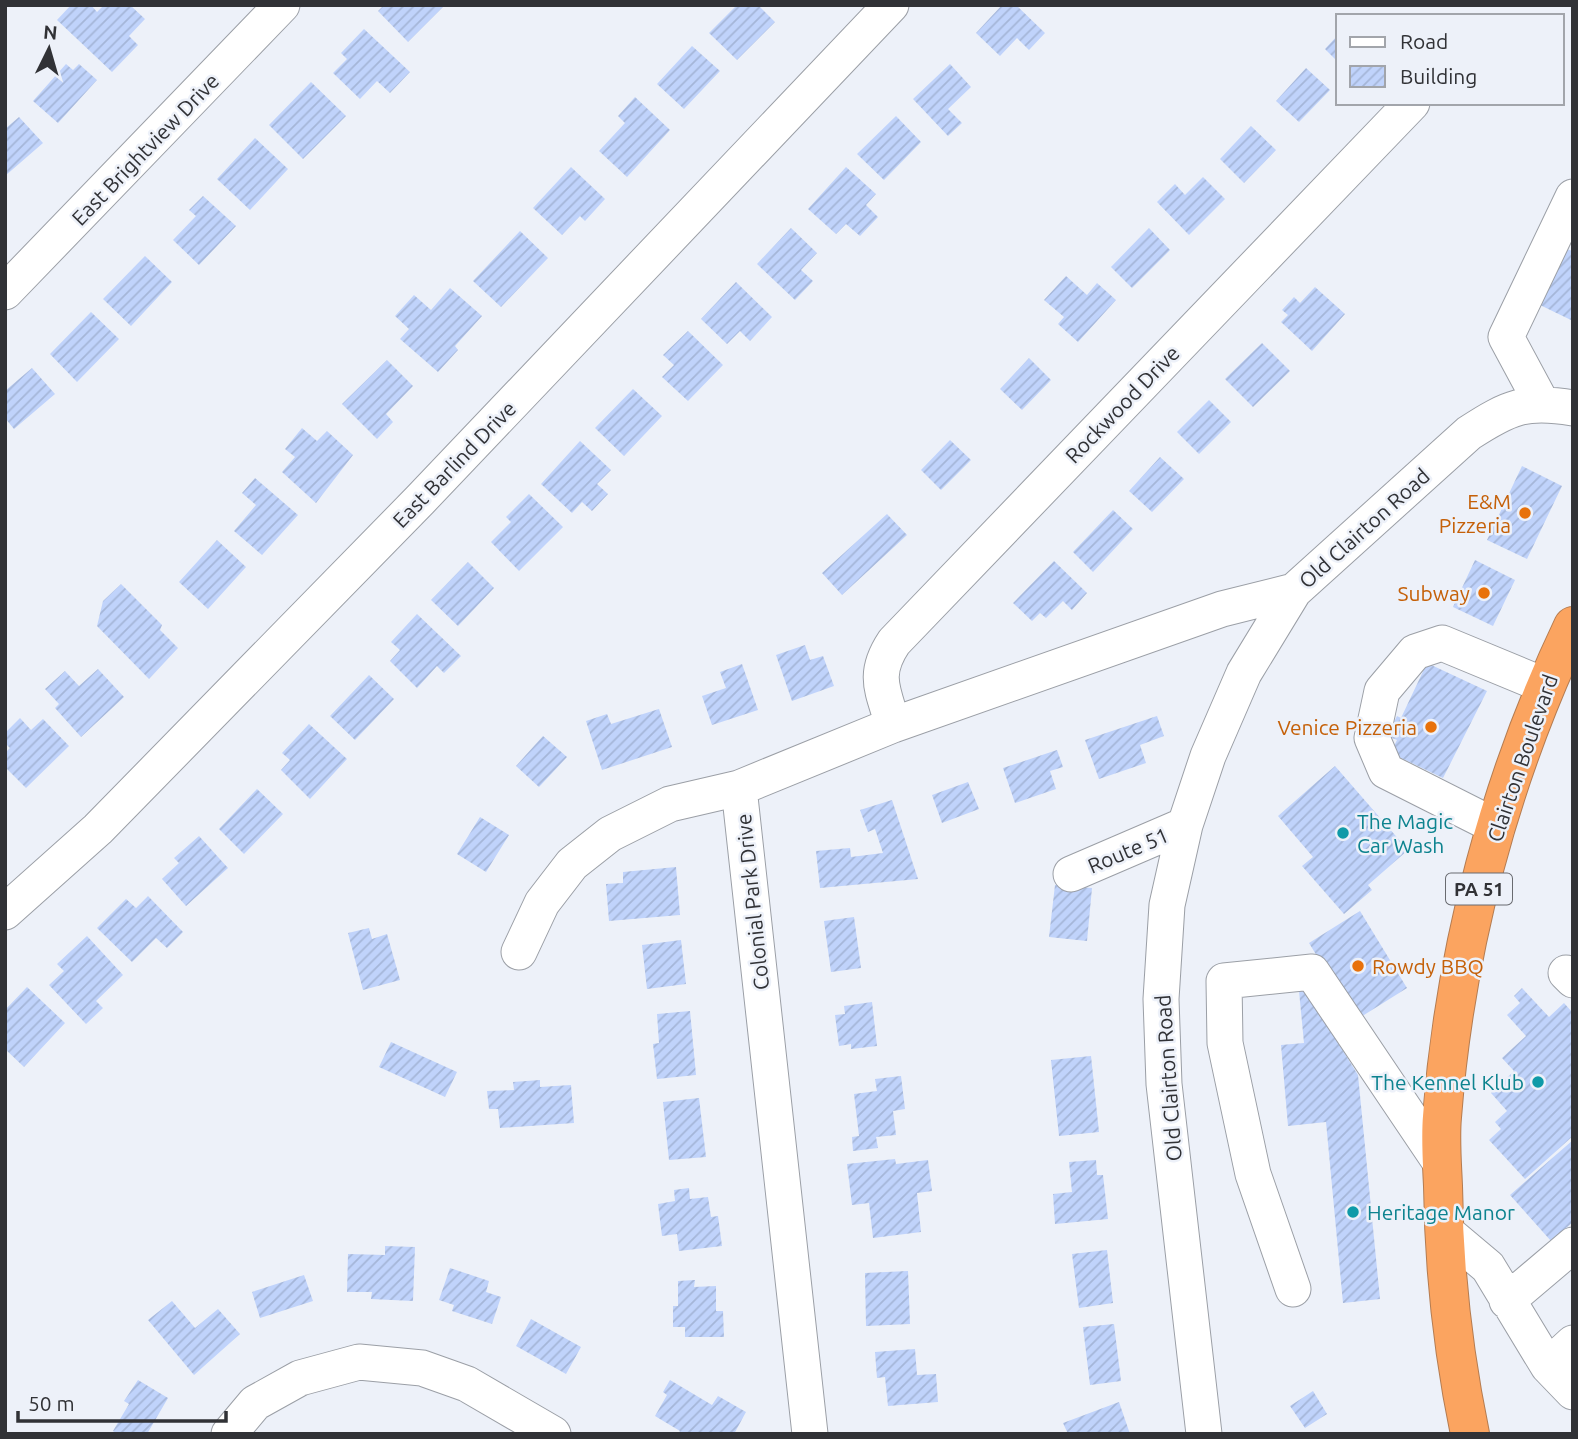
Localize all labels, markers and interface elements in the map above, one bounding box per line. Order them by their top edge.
north arrow [14,14,84,84]
legend [1336,14,1564,105]
text: N [42,20,59,44]
text: Road [1400,29,1448,53]
text: Building [1400,64,1477,88]
street label: East Brightview Drive [66,68,224,230]
street label: Rockwood Drive [1060,341,1184,467]
street label: East Barlind Drive [388,396,520,532]
street label: Old Clairton Road [1294,463,1434,593]
place label: E&M Pizzeria [1439,489,1511,537]
marker: E&M Pizzeria [1517,505,1533,521]
place label: Subway [1398,581,1470,605]
marker: Subway [1476,585,1492,601]
street label: Clairton Boulevard [1482,671,1562,845]
place label: Venice Pizzeria [1277,715,1417,739]
marker: Venice Pizzeria [1423,719,1439,735]
place label: The Magic Car Wash [1357,809,1453,857]
street label: Colonial Park Drive [731,813,773,991]
street label: Route 51 [1084,822,1172,878]
marker: The Magic Car Wash [1335,825,1351,841]
road number: PA 51 [1446,874,1512,904]
place label: Rowdy BBQ [1372,954,1484,978]
marker: Rowdy BBQ [1350,958,1366,974]
street label: Old Clairton Road [1150,994,1186,1162]
place label: The Kennel Klub [1371,1070,1524,1094]
marker: The Kennel Klub [1530,1074,1546,1090]
place label: Heritage Manor [1367,1200,1515,1224]
marker: Heritage Manor [1345,1204,1361,1220]
scale bar [18,1380,226,1424]
text: 50 m [28,1391,75,1415]

